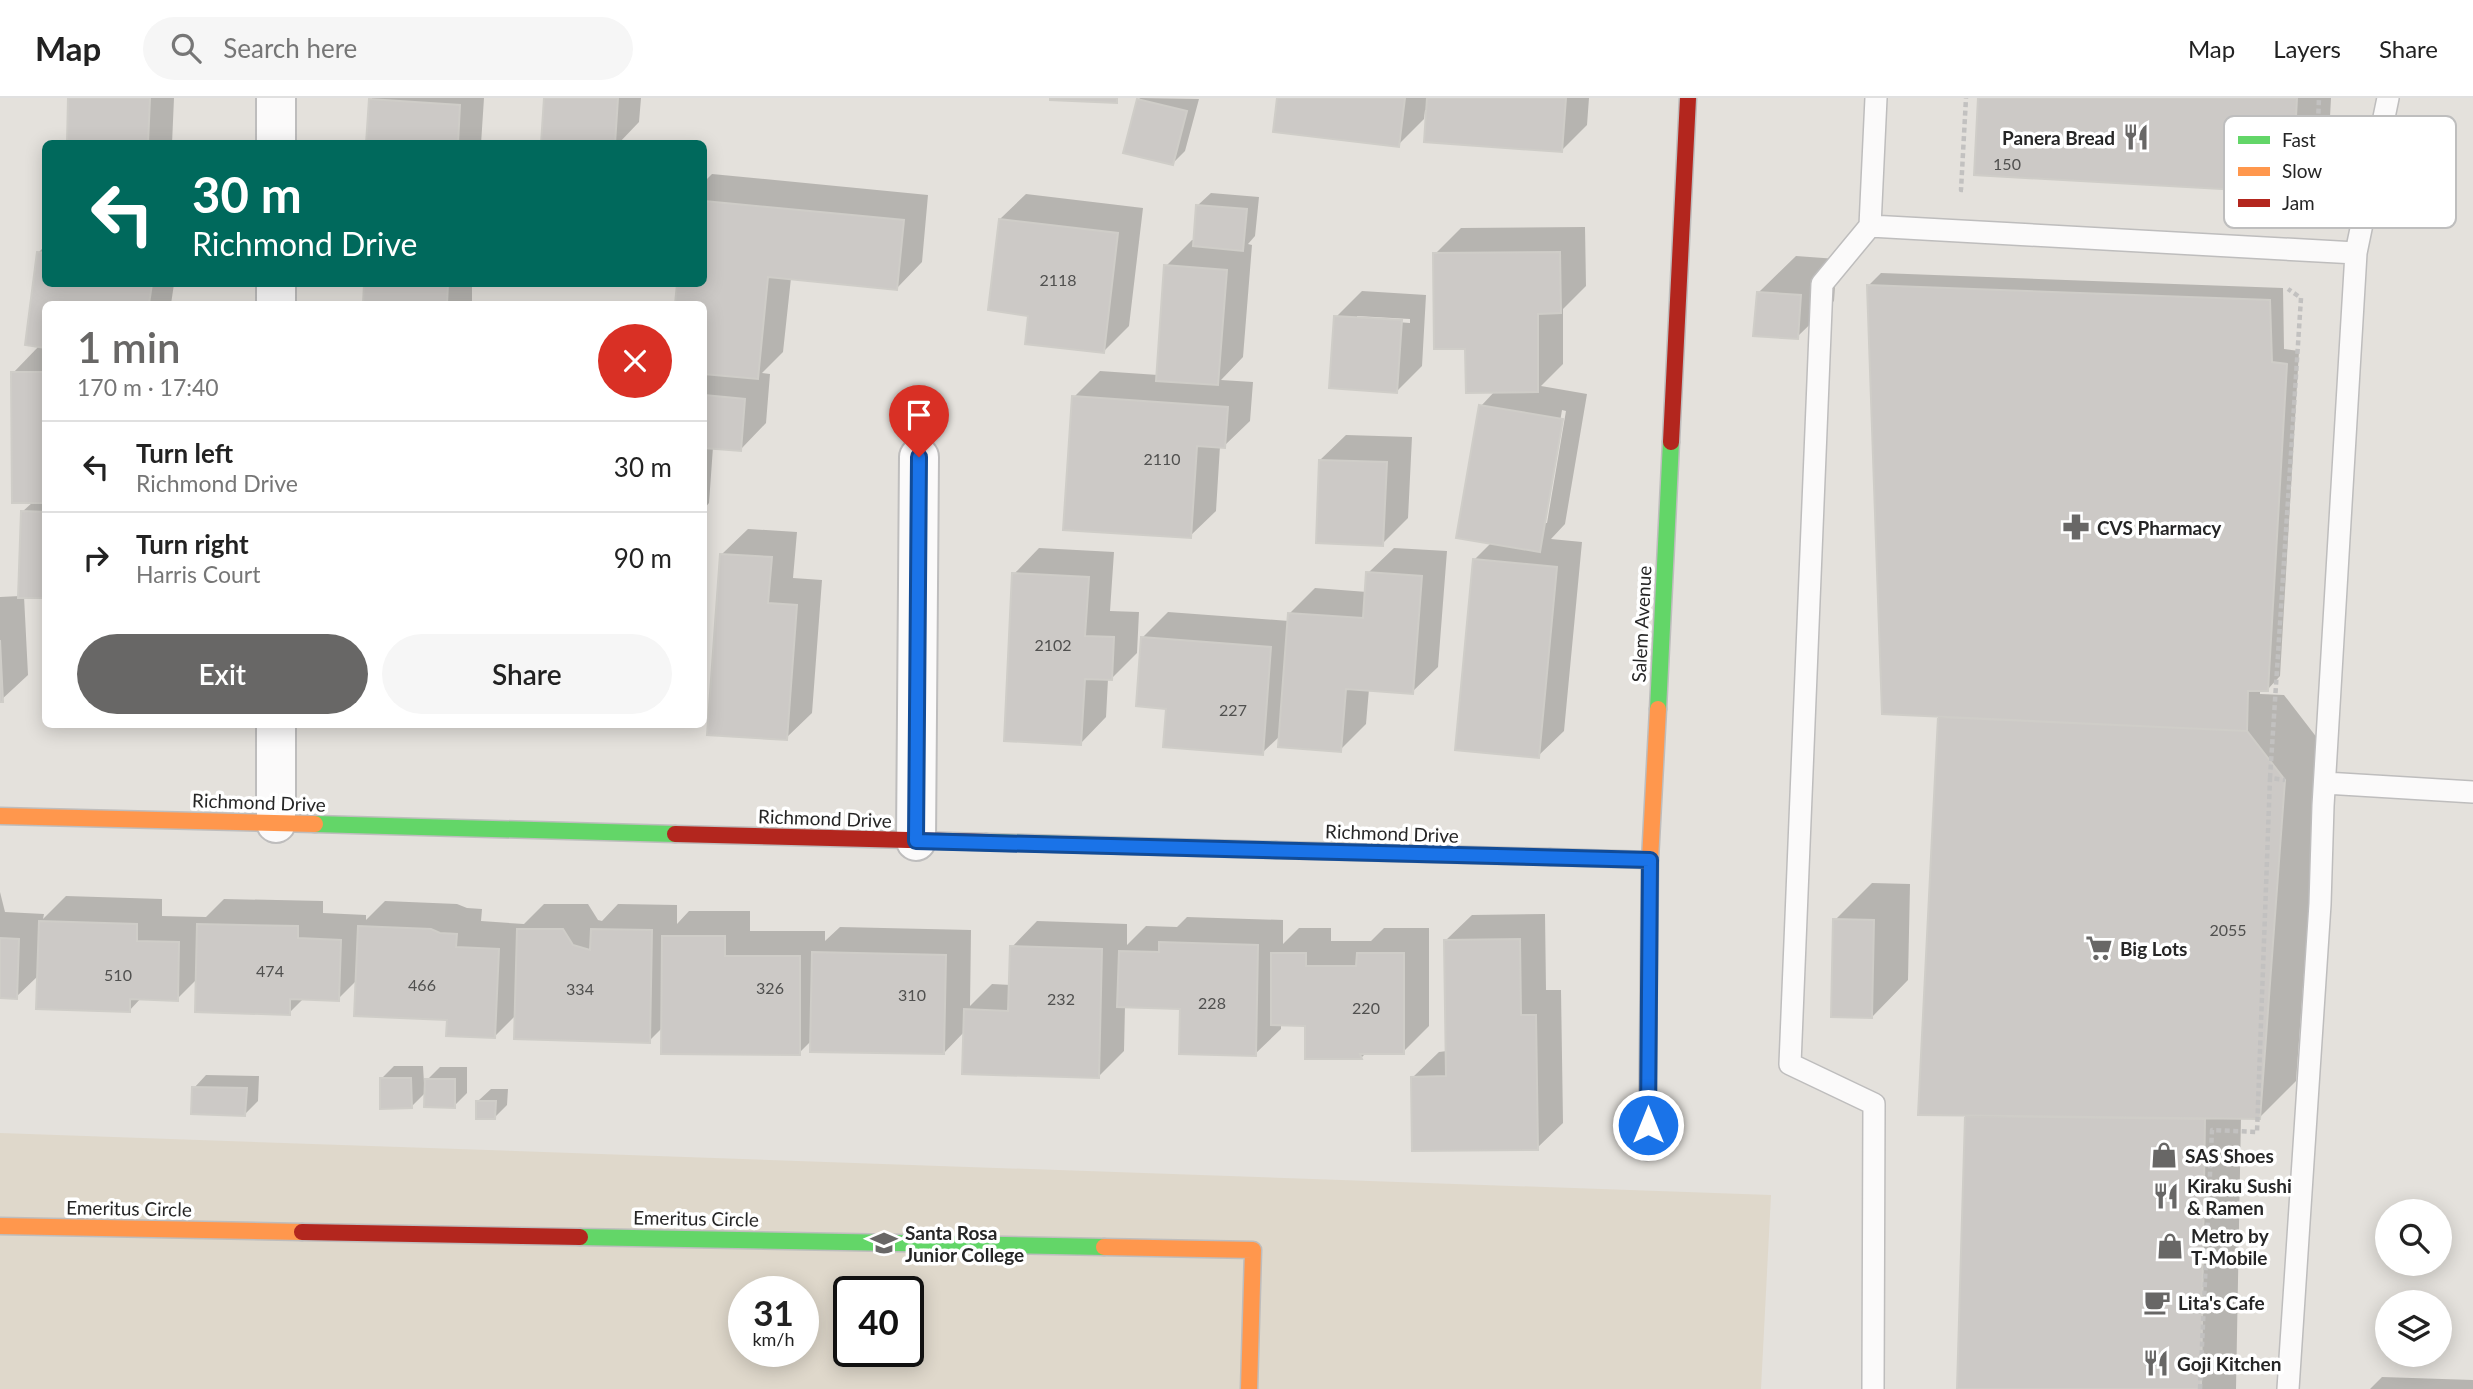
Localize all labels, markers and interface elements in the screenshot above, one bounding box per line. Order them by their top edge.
search box [143,17,633,80]
text: Map [35,28,101,68]
icon: search [167,29,205,67]
text: Search here [223,32,357,64]
text: Map [2188,34,2235,63]
text: Layers [2273,34,2341,63]
text: Share [2379,34,2438,63]
legend [2224,116,2456,228]
restaurant icon: Panera Bread [2121,122,2151,152]
place label: Panera Bread [2002,126,2115,149]
text: Fast [2282,128,2316,151]
house number: 150 [1993,154,2021,173]
text: Slow [2282,159,2322,182]
text: 30 m [192,165,302,223]
icon: left [77,168,168,259]
text: Jam [2282,191,2315,214]
text: Richmond Drive [192,224,417,263]
house number: 2118 [1039,270,1077,289]
text: 1 min [77,322,181,372]
button: close [598,324,672,398]
text: 170 m · 17:40 [77,373,219,401]
pin [889,385,949,457]
icon: arrive [900,396,938,434]
text: Turn left [136,437,233,469]
icon: left [77,448,115,486]
house number: 2110 [1143,449,1181,468]
text: 30 m [614,451,672,483]
text: Richmond Drive [136,469,298,497]
pharmacy icon: CVS Pharmacy [2061,512,2091,542]
place label: CVS Pharmacy [2097,516,2222,539]
text: Turn right [136,528,249,560]
icon: right [77,539,115,577]
text: 90 m [614,542,672,574]
text: Harris Court [136,560,260,588]
street label: Salem Avenue [1626,565,1656,683]
button: Exit [77,634,368,714]
button: Share [382,634,672,714]
house number: 2102 [1034,635,1072,654]
house number: 227 [1219,700,1247,719]
street label: Richmond Drive [192,788,326,816]
street label: Richmond Drive [758,804,892,832]
street label: Richmond Drive [1325,819,1459,847]
house number: 2055 [2209,920,2247,939]
supermarket icon: Big Lots [2084,933,2114,963]
place label: Big Lots [2120,937,2187,960]
house number: 474 [256,961,284,980]
house number: 510 [104,965,132,984]
house number: 466 [408,975,436,994]
house number: 326 [756,978,784,997]
house number: 334 [566,979,594,998]
house number: 310 [898,985,926,1004]
house number: 232 [1047,989,1075,1008]
house number: 228 [1198,993,1226,1012]
house number: 220 [1352,998,1380,1017]
position arrow [1611,1088,1685,1162]
shop icon: SAS Shoes [2149,1140,2179,1170]
place label: SAS Shoes [2185,1144,2274,1167]
place label: Kiraku Sushi & Ramen [2187,1174,2292,1219]
restaurant icon: Kiraku Sushi & Ramen [2151,1181,2181,1211]
street label: Emeritus Circle [66,1195,192,1221]
map controls [2375,1199,2452,1367]
button: search [2375,1199,2452,1276]
street label: Emeritus Circle [633,1205,759,1231]
place label: Santa Rosa Junior College [905,1221,1024,1266]
place label: Metro by T-Mobile [2191,1224,2270,1269]
school or university icon: Santa Rosa Junior College [869,1228,899,1258]
shop icon: Metro by T-Mobile [2155,1231,2185,1261]
speed limit sign: 40 [833,1276,924,1367]
cafe icon: Lita's Cafe [2142,1287,2172,1317]
button: layers [2375,1290,2452,1367]
text: 31 [753,1291,794,1333]
place label: Lita's Cafe [2178,1291,2265,1314]
text: km/h [752,1328,795,1350]
restaurant icon: Goji Kitchen [2141,1348,2171,1378]
place label: Goji Kitchen [2177,1352,2281,1375]

